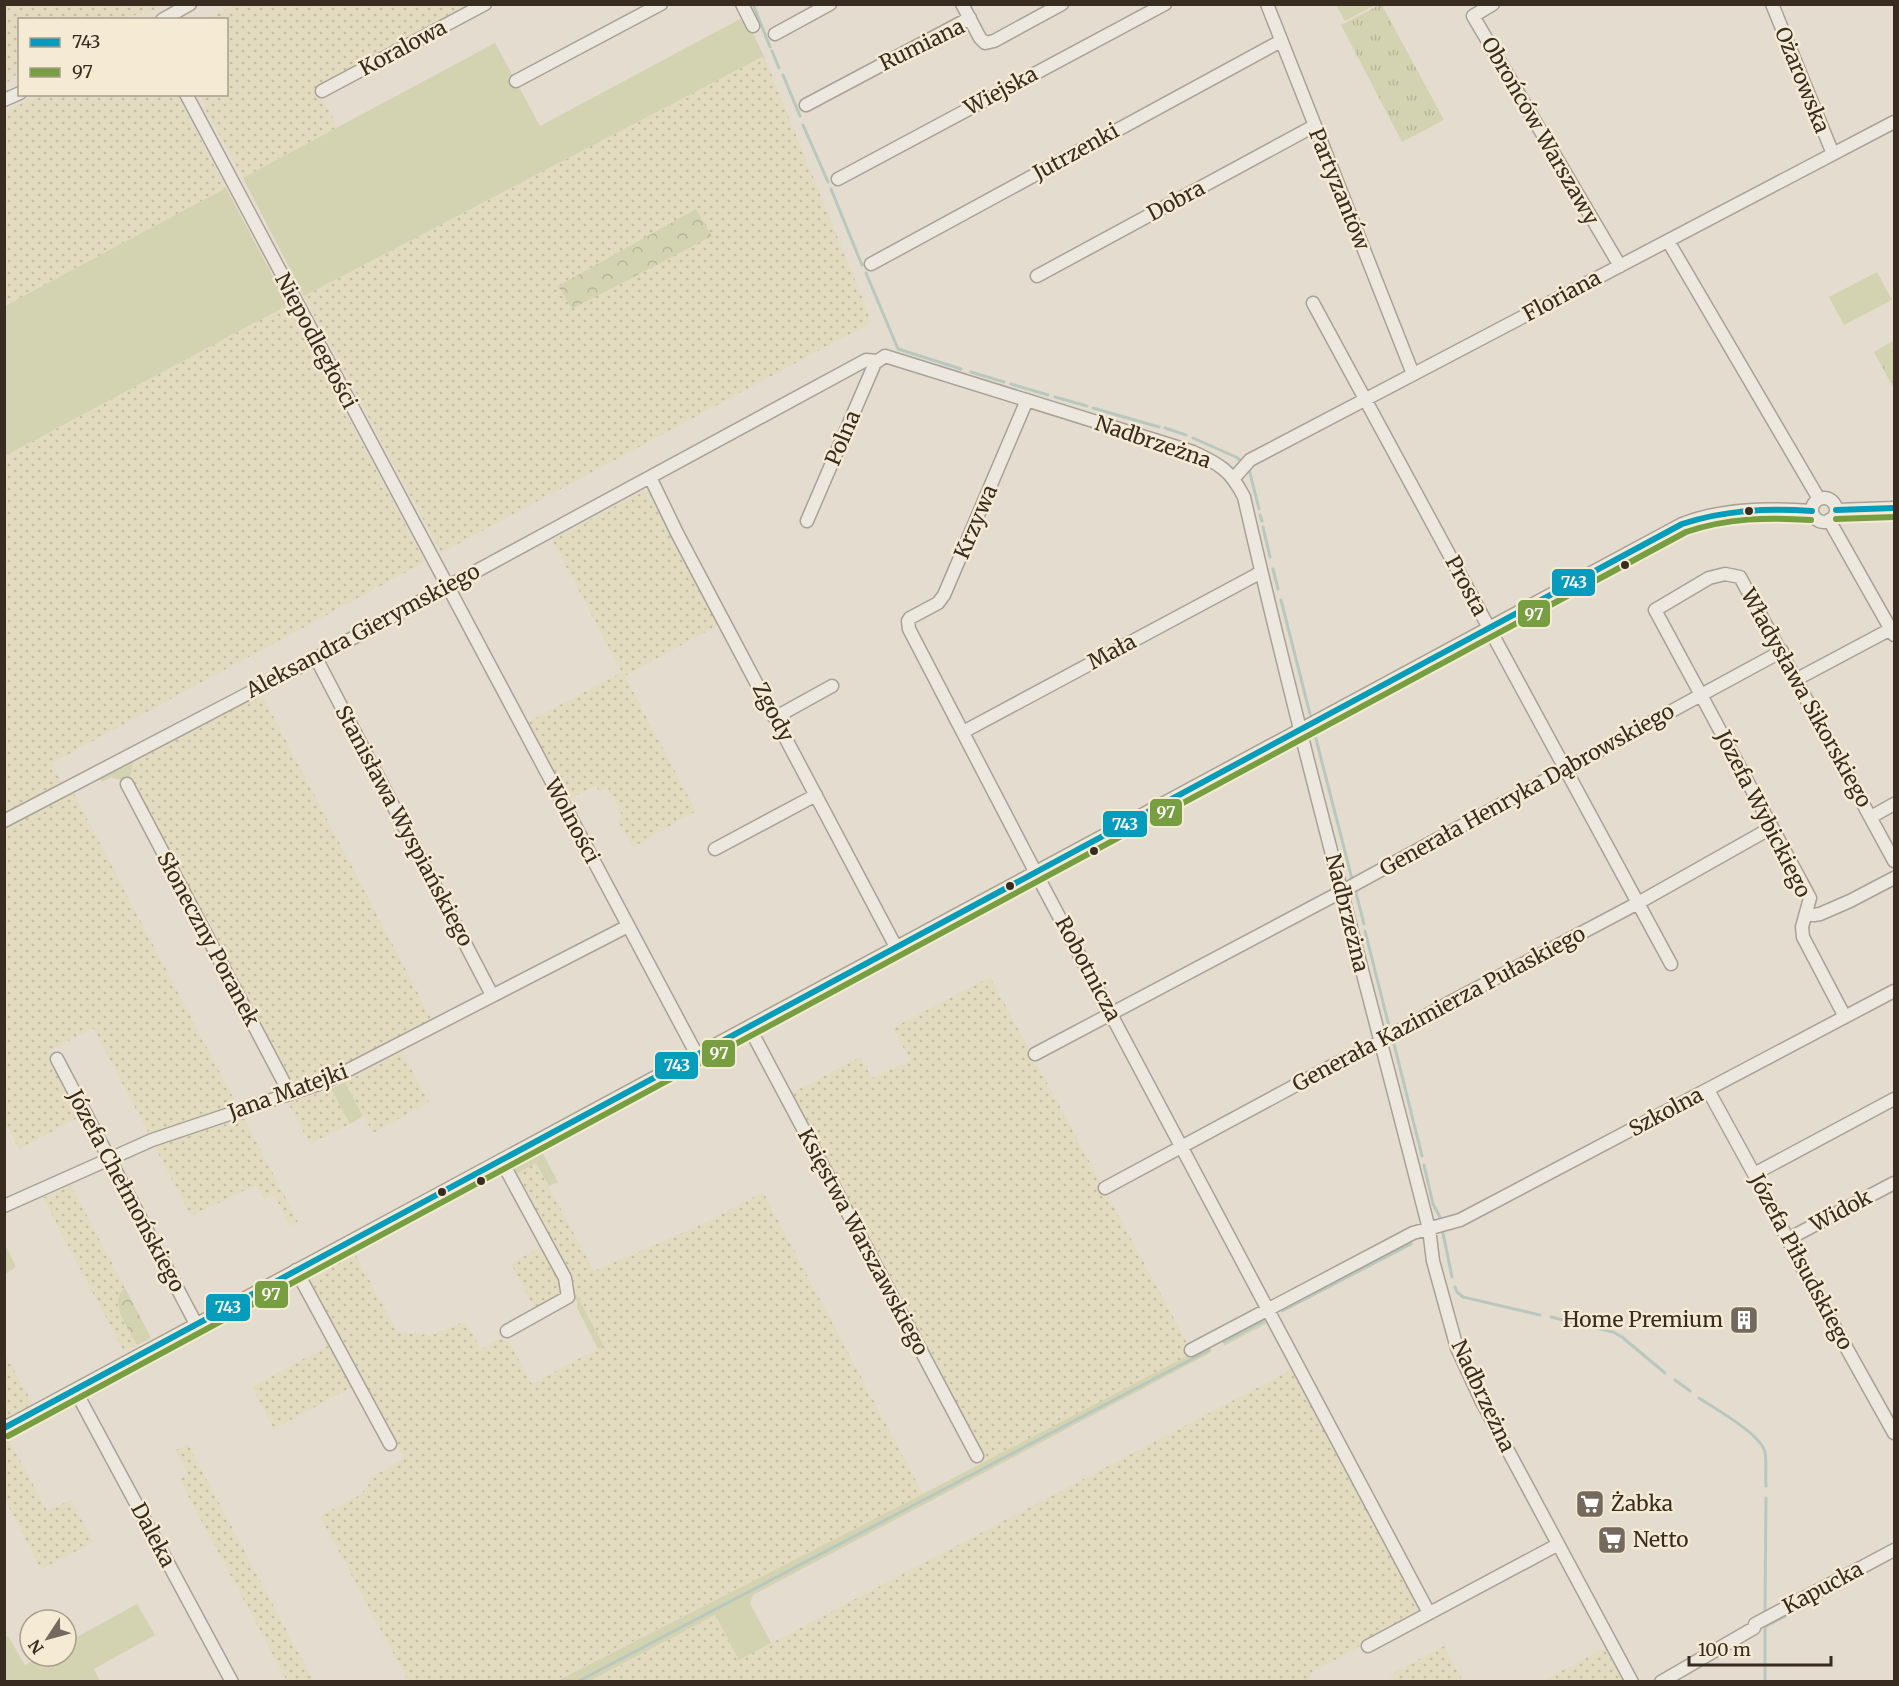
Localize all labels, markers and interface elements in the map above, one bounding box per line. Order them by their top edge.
street label: Rumiana [875,12,969,77]
street label: Koralowa [354,13,451,82]
legend [18,18,228,96]
street label: Ożarowska [1769,23,1836,137]
text: 743 [72,30,101,53]
street label: Obrońców Warszawy [1476,32,1606,230]
text: 97 [72,60,93,83]
street label: Wiejska [959,60,1042,122]
street label: Jutrzenki [1027,117,1124,187]
street label: Partyzantów [1303,124,1376,254]
street label: Dobra [1142,174,1209,227]
street label: Floriana [1518,264,1605,327]
street label: Niepodległości [269,268,364,414]
street label: Polna [819,406,866,469]
street label: Nadbrzeżna [1092,409,1215,474]
street label: Krzywa [948,481,1003,563]
unlabelled marker [1743,505,1755,517]
street label: Prosta [1439,551,1493,621]
street label: Aleksandra Gierymskiego [240,557,484,704]
unlabelled marker [1619,559,1631,571]
line badge: 743 [1551,568,1596,597]
text: 743 [1561,572,1587,592]
street label: Władysława Sikorskiego [1734,583,1878,812]
line badge: 97 [1517,599,1551,628]
text: 97 [1524,604,1544,624]
street label: Mała [1083,628,1141,675]
street label: Zgody [747,678,801,747]
street label: Generała Henryka Dąbrowskiego [1375,697,1679,882]
street label: Stanisława Wyspiańskiego [329,701,479,951]
street label: Józefa Wybickiego [1709,725,1817,902]
street label: Wolności [538,773,606,868]
line badge: 97 [1149,798,1183,827]
text: 97 [1156,802,1176,822]
line badge: 743 [1102,810,1148,838]
text: 743 [1112,814,1138,834]
unlabelled marker [1088,845,1100,857]
street label: Słoneczny Poranek [151,847,266,1031]
street label: Nadbrzeżna [1320,851,1375,975]
unlabelled marker [1004,880,1016,892]
street label: Robotnicza [1050,912,1127,1026]
street label: Generała Kazimierza Pułaskiego [1288,920,1590,1097]
line badge: 97 [701,1039,736,1068]
text: 97 [709,1043,729,1063]
line badge: 743 [654,1051,699,1080]
text: 743 [664,1055,690,1075]
street label: Jana Matejki [223,1057,352,1126]
street label: Szkolna [1624,1081,1707,1142]
street label: Józefa Chełmońskiego [61,1084,191,1297]
street label: Księstwa Warszawskiego [792,1124,935,1360]
street label: Józefa Piłsudskiego [1743,1168,1859,1354]
unlabelled marker [475,1175,487,1187]
street label: Widok [1805,1183,1877,1238]
unlabelled marker [436,1186,448,1198]
line badge: 97 [254,1280,289,1309]
text: 97 [261,1284,281,1304]
line badge: 743 [205,1293,251,1322]
text: 743 [215,1297,241,1317]
building icon: Home Premium [1728,1304,1760,1336]
place label: Home Premium [1563,1306,1723,1333]
street label: Nadbrzeżna [1446,1335,1521,1456]
supermarket icon: Żabka [1574,1488,1606,1520]
place label: Żabka [1611,1490,1673,1517]
street label: Daleka [125,1498,182,1572]
supermarket icon: Netto [1596,1524,1628,1556]
place label: Netto [1633,1526,1688,1553]
street label: Kapucka [1778,1555,1868,1620]
north arrow [18,1608,78,1668]
scale bar [1689,1629,1832,1667]
text: N [24,1636,48,1658]
text: 100 m [1698,1638,1751,1661]

